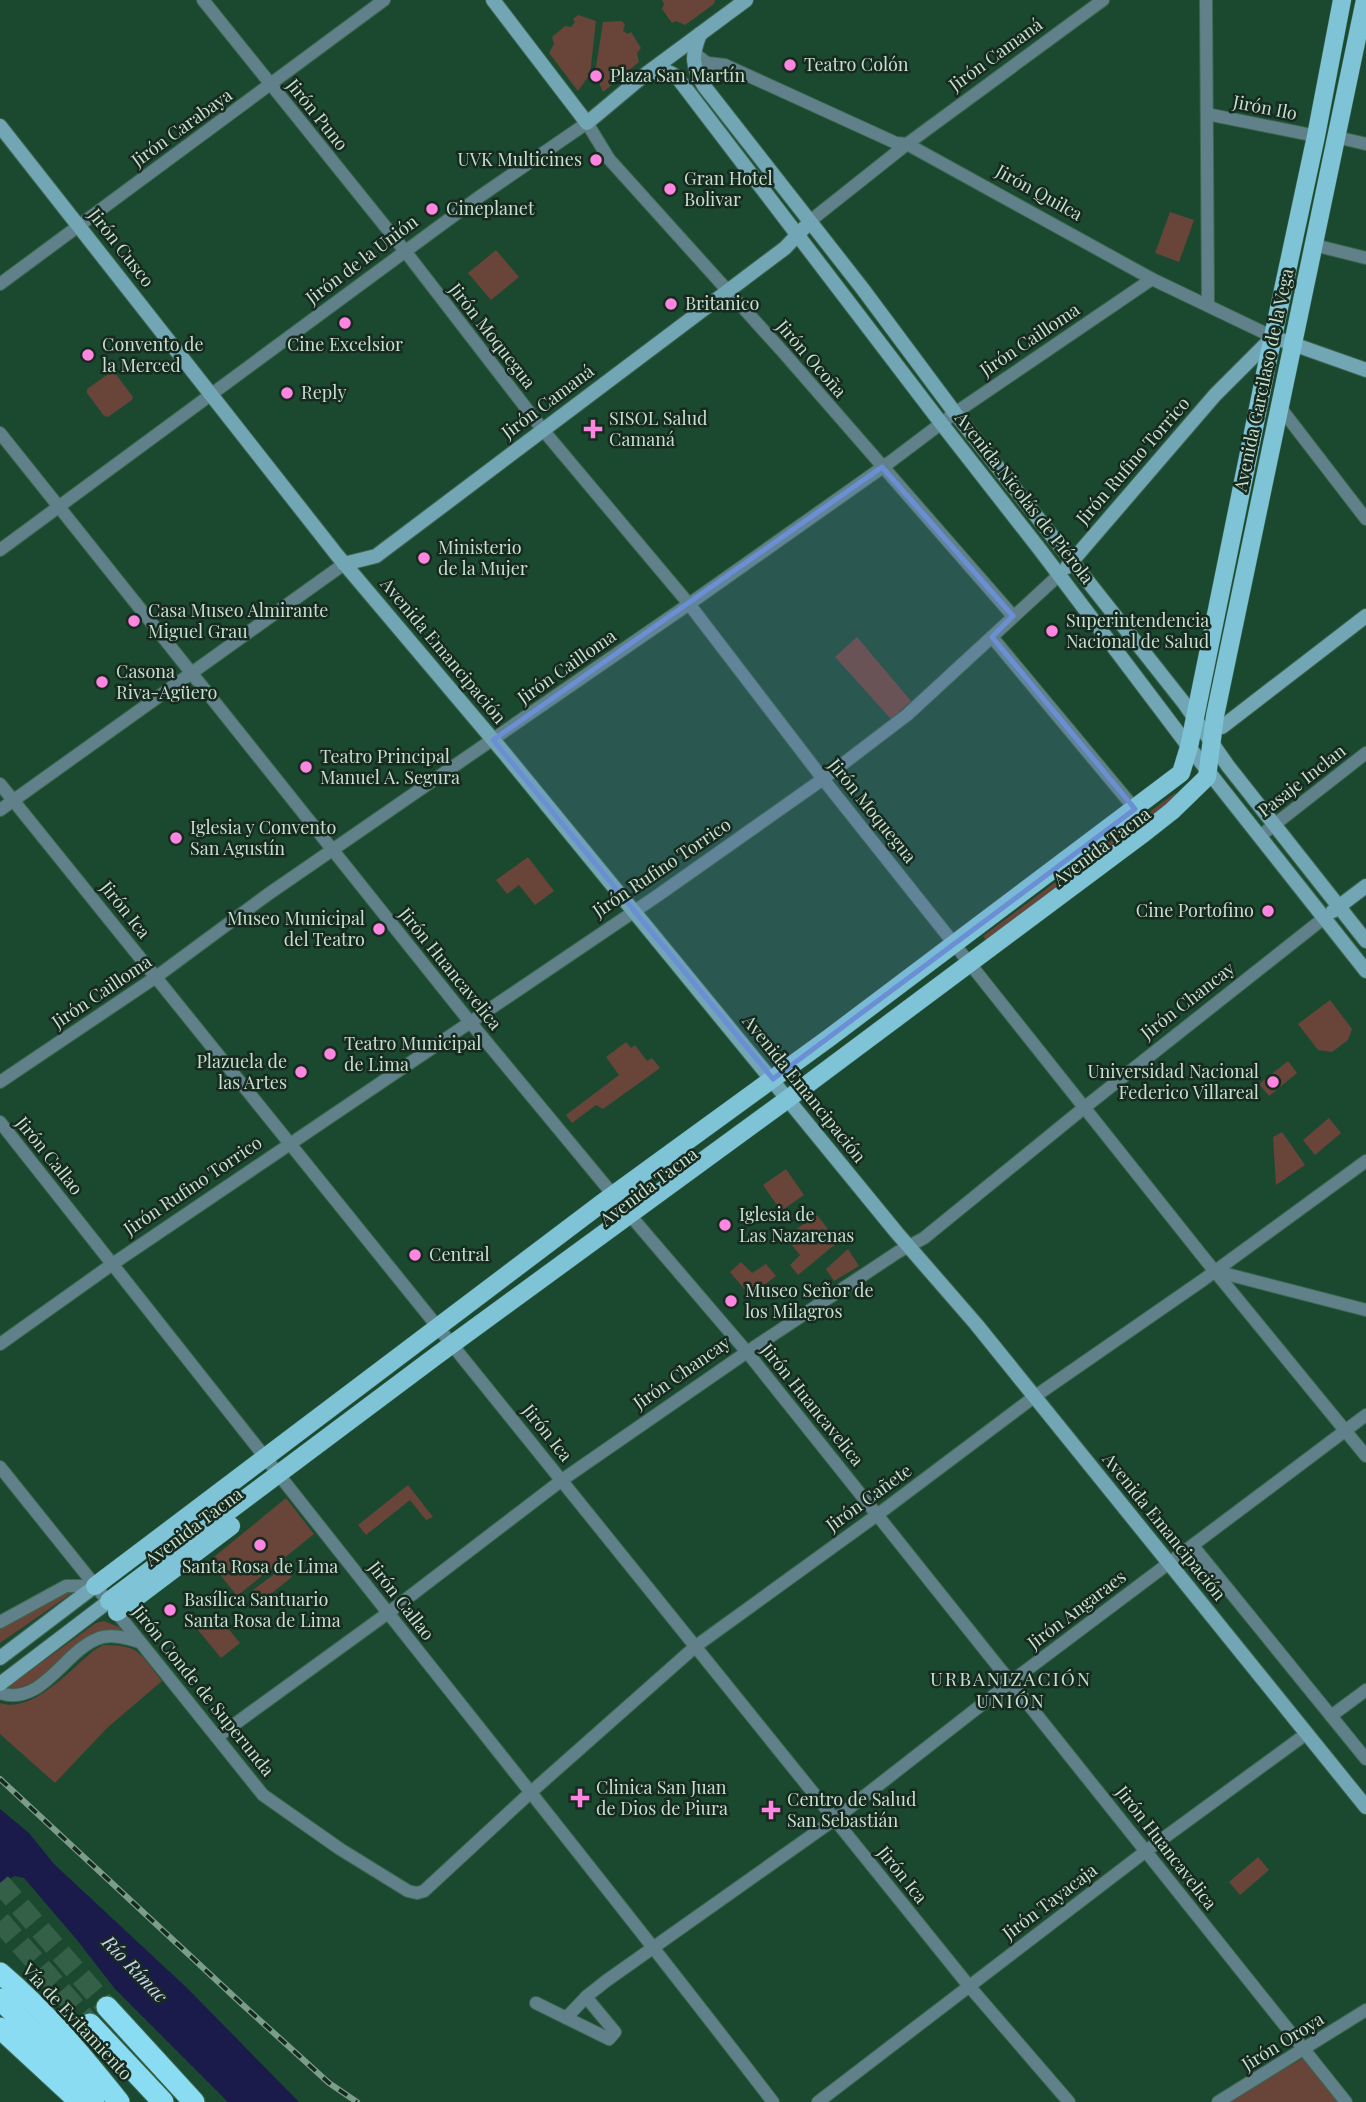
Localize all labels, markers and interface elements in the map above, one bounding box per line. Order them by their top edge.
street label: Jirón Camaná [943,12,1047,97]
place label: Teatro Colón [804,52,909,76]
marker: Teatro Colón [782,57,798,73]
place label: Plaza San Martín [610,63,745,87]
marker: Plaza San Martín [588,68,604,84]
street label: Jirón Puno [281,73,354,155]
street label: Jirón Carabaya [125,82,237,172]
street label: Jirón Ilo [1230,89,1299,125]
place label: UVK Multicines [457,147,582,171]
marker: UVK Multicines [588,152,604,168]
street label: Jirón Quilca [991,158,1087,226]
place label: Gran Hotel Bolivar [684,166,773,211]
marker: Gran Hotel Bolivar [662,181,678,197]
place label: Cineplanet [446,196,535,220]
marker: Cineplanet [424,201,440,217]
street label: Jirón Cusco [83,202,160,292]
street label: Jirón de la Unión [300,209,422,310]
street label: Avenida Garcilaso de la Vega [1227,266,1298,494]
street label: Jirón Moquegua [443,277,542,393]
place label: Britanico [685,291,760,315]
marker: Britanico [663,296,679,312]
street label: Jirón Cailloma [974,297,1084,382]
street label: Jirón Ocoña [771,314,852,402]
marker: Cine Excelsior [337,315,353,331]
place label: Convento de la Merced [102,332,204,377]
place label: Cine Excelsior [287,332,403,356]
marker: Convento de la Merced [80,347,96,363]
street label: Jirón Camaná [496,359,598,444]
place label: Reply [301,380,346,404]
marker: Reply [279,385,295,401]
street label: Jirón Rufino Torrico [1069,391,1195,530]
place label: SISOL Salud Camaná [609,406,708,451]
street label: Avenida Nicolás de Piérola [949,406,1100,588]
marker: SISOL Salud Camaná [583,419,603,439]
place label: Ministerio de la Mujer [438,535,528,580]
marker: Ministerio de la Mujer [416,550,432,566]
street label: Avenida Emancipación [375,572,512,729]
place label: Casa Museo Almirante Miguel Grau [148,598,328,643]
place label: Superintendencia Nacional de Salud [1066,608,1210,653]
marker: Casa Museo Almirante Miguel Grau [126,613,142,629]
street label: Jirón Cailloma [511,623,621,710]
marker: Superintendencia Nacional de Salud [1044,623,1060,639]
place label: Casona Riva-Agüero [116,659,217,704]
marker: Casona Riva-Agüero [94,674,110,690]
street label: Pasaje Inclan [1253,738,1350,822]
place label: Teatro Principal Manuel A. Segura [320,744,460,789]
street label: Jirón Moquegua [823,752,922,868]
marker: Teatro Principal Manuel A. Segura [298,759,314,775]
street label: Avenida Tacna [1047,801,1155,892]
street label: Jirón Rufino Torrico [587,812,735,923]
place label: Iglesia y Convento San Agustín [190,815,336,860]
marker: Iglesia y Convento San Agustín [168,830,184,846]
street label: Jirón Ica [95,875,156,943]
place label: Cine Portofino [1136,898,1254,922]
street label: Jirón Huancavelica [393,901,508,1035]
marker: Cine Portofino [1260,903,1276,919]
place label: Museo Municipal del Teatro [227,906,365,951]
marker: Museo Municipal del Teatro [371,921,387,937]
street label: Jirón Cailloma [46,949,156,1034]
street label: Jirón Chancay [1135,956,1239,1045]
street label: Avenida Emancipación [737,1009,872,1167]
place label: Teatro Municipal de Lima [344,1031,481,1076]
marker: Teatro Municipal de Lima [322,1046,338,1062]
place label: Plazuela de las Artes [196,1049,287,1094]
place label: Universidad Nacional Federico Villareal [1087,1059,1259,1104]
marker: Plazuela de las Artes [293,1064,309,1080]
marker: Universidad Nacional Federico Villareal [1265,1074,1281,1090]
street label: Jirón Callao [10,1110,89,1200]
street label: Jirón Rufino Torrico [118,1130,266,1241]
street label: Avenida Tacna [594,1141,702,1232]
place label: Iglesia de Las Nazarenas [739,1202,854,1247]
marker: Iglesia de Las Nazarenas [717,1217,733,1233]
place label: Central [429,1242,490,1266]
marker: Central [407,1247,423,1263]
place label: Museo Señor de los Milagros [745,1278,874,1323]
marker: Museo Señor de los Milagros [723,1293,739,1309]
street label: Jirón Chancay [627,1330,735,1415]
street label: Jirón Huancavelica [755,1337,870,1471]
street label: Jirón Ica [517,1398,578,1466]
street label: Avenida Emancipación [1097,1447,1232,1605]
street label: Jirón Cañete [820,1458,916,1537]
street label: Avenida Tacna [139,1481,247,1572]
marker: Santa Rosa de Lima [252,1537,268,1553]
place label: Santa Rosa de Lima [182,1554,338,1578]
street label: Jirón Callao [363,1555,440,1645]
street label: Jirón Angaraes [1021,1564,1131,1655]
place label: Basílica Santuario Santa Rosa de Lima [184,1587,341,1632]
street label: Jirón Conde de Superunda [127,1599,280,1781]
marker: Basílica Santuario Santa Rosa de Lima [162,1602,178,1618]
district label: URBANIZACIÓN UNIÓN [930,1665,1092,1713]
place label: Clinica San Juan de Dios de Piura [596,1775,728,1820]
street label: Jirón Huancavelica [1110,1780,1223,1914]
place label: Centro de Salud San Sebastián [787,1787,917,1832]
marker: Clinica San Juan de Dios de Piura [570,1788,590,1808]
marker: Centro de Salud San Sebastián [761,1800,781,1820]
street label: Jirón Ica [872,1840,933,1908]
street label: Jirón Tayacaja [996,1858,1102,1945]
water label: Río Rímac [96,1928,175,2008]
street label: Vía de Evitamiento [17,1957,138,2085]
street label: Jirón Oroya [1236,2006,1328,2076]

